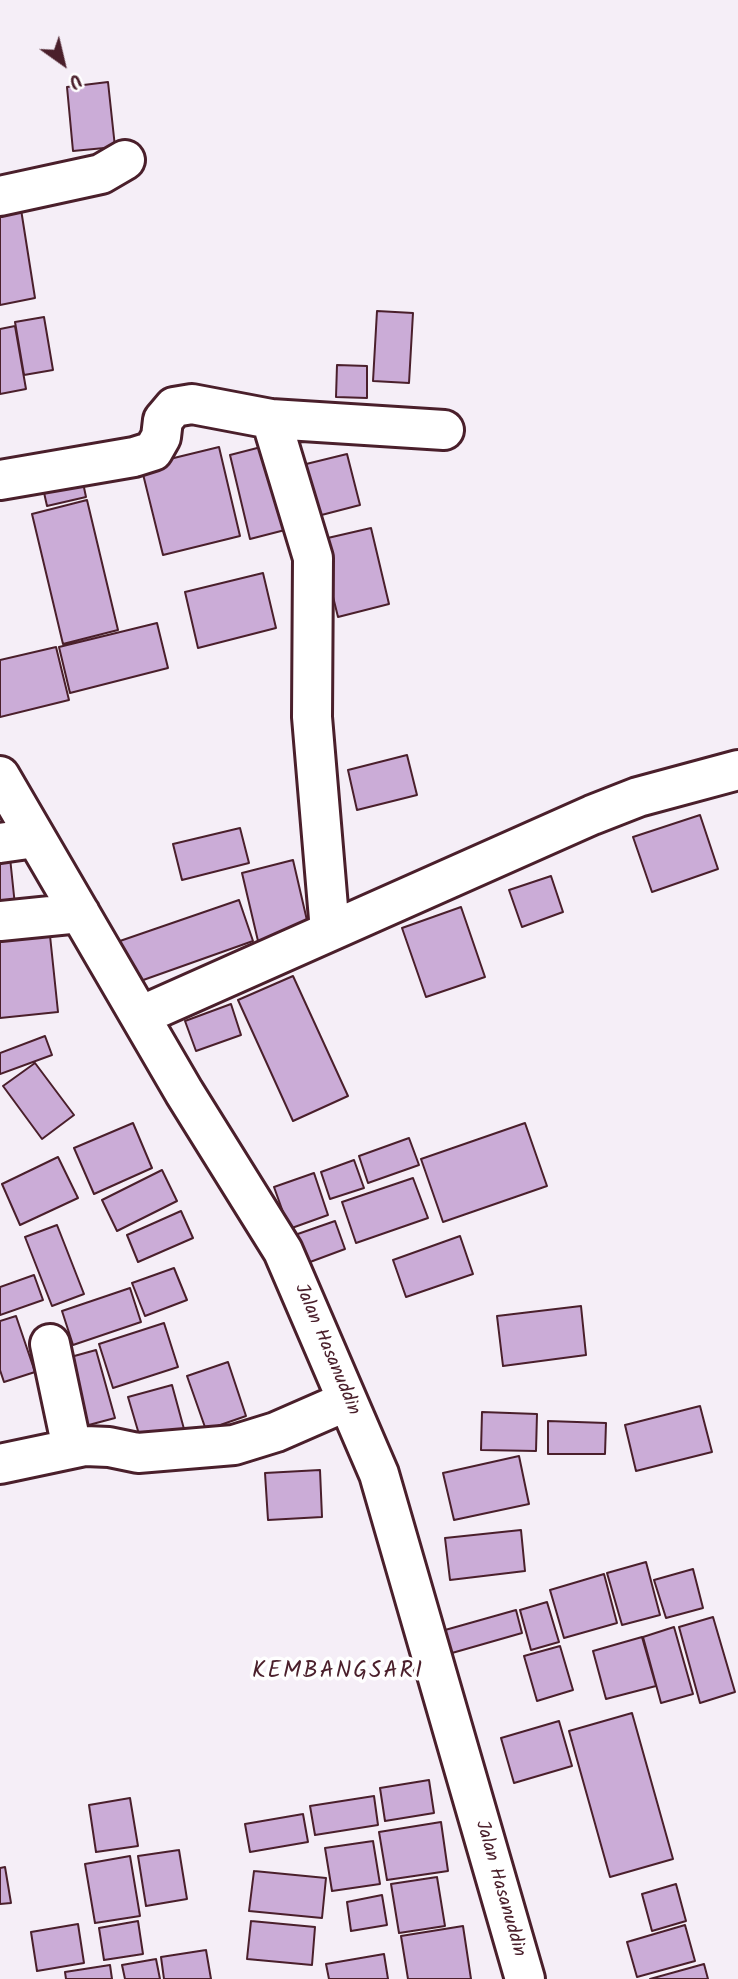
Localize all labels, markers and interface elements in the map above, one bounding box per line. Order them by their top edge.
north arrow [28,28,98,98]
text: U [62,65,88,96]
street label: Jalan Hasanuddin [288,1281,364,1419]
district label: KEMBANGSARI [253,1659,423,1687]
street label: Jalan Hasanuddin [469,1818,529,1960]

